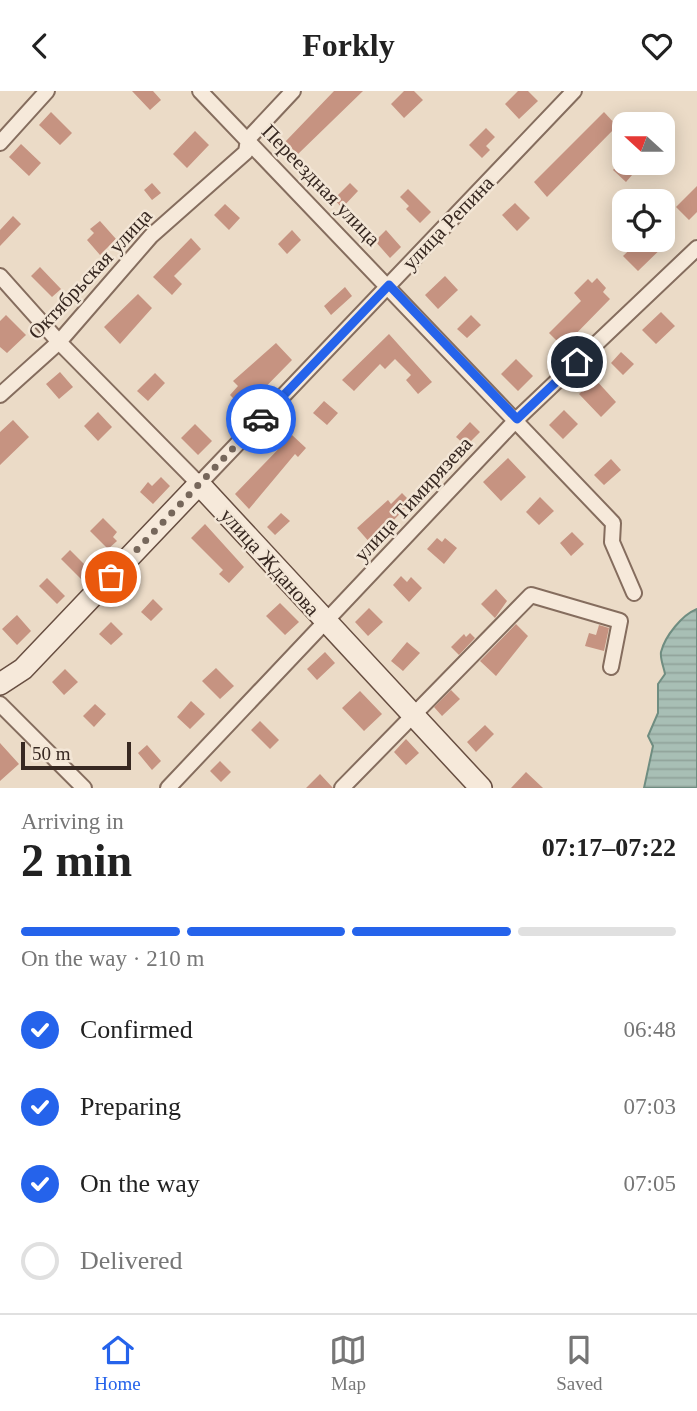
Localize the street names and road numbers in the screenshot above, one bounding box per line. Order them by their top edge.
street label: Переездная улица [257,119,386,251]
street label: улица Репина [397,171,499,275]
street label: Октябрьская улица [23,203,157,344]
street label: улица Тимирязева [349,431,477,566]
street label: улица Жданова [215,503,325,621]

